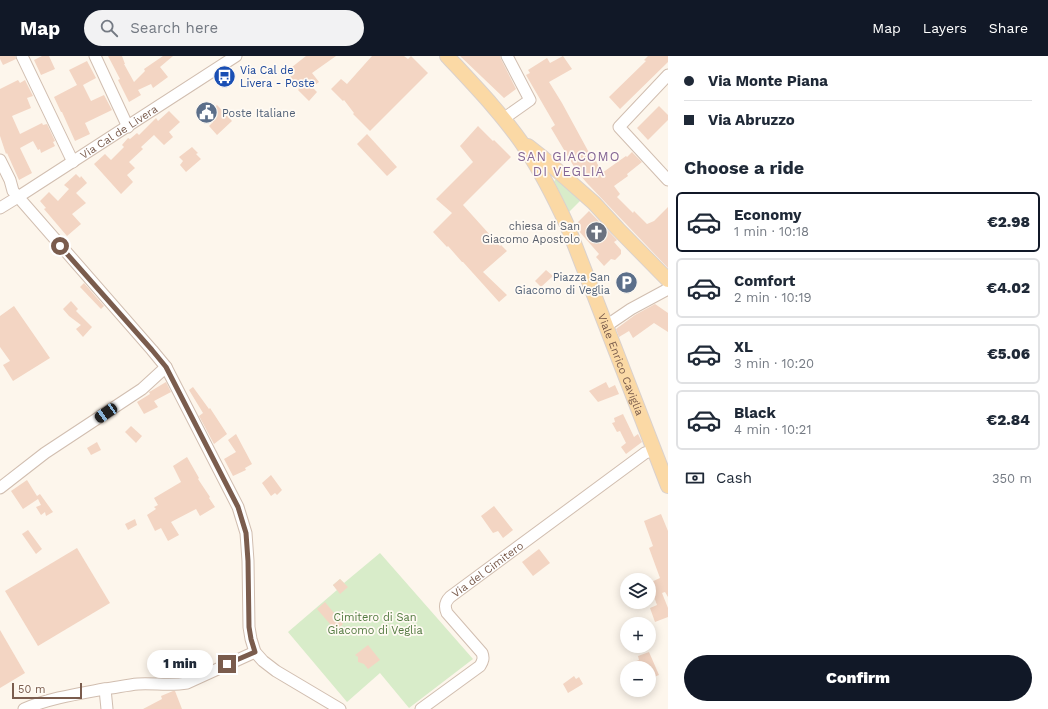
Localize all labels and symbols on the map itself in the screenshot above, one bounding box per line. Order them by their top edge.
bus stop icon: Via Cal de Livera - Poste [212,63,238,89]
place label: Via Cal de Livera - Poste [240,64,315,90]
public building icon: Poste Italiane [194,100,220,126]
street label: Via Cal de Livera [78,102,160,162]
place label: Poste Italiane [222,107,295,120]
district label: SAN GIACOMO DI VEGLIA [518,149,620,179]
church icon: chiesa di San Giacomo Apostolo [583,219,609,245]
place label: chiesa di San Giacomo Apostolo [482,220,580,246]
route start [51,237,69,255]
parking icon: Piazza San Giacomo di Veglia [613,270,639,296]
place label: Piazza San Giacomo di Veglia [515,271,610,297]
street label: Viale Enrico Caviglia [595,311,647,417]
car [93,401,119,425]
street label: Via del Cimitero [449,539,526,600]
park label: Cimitero di San Giacomo di Veglia [327,611,423,637]
callout: 1 min [147,650,213,678]
route end [218,655,236,673]
scale bar [12,681,82,700]

